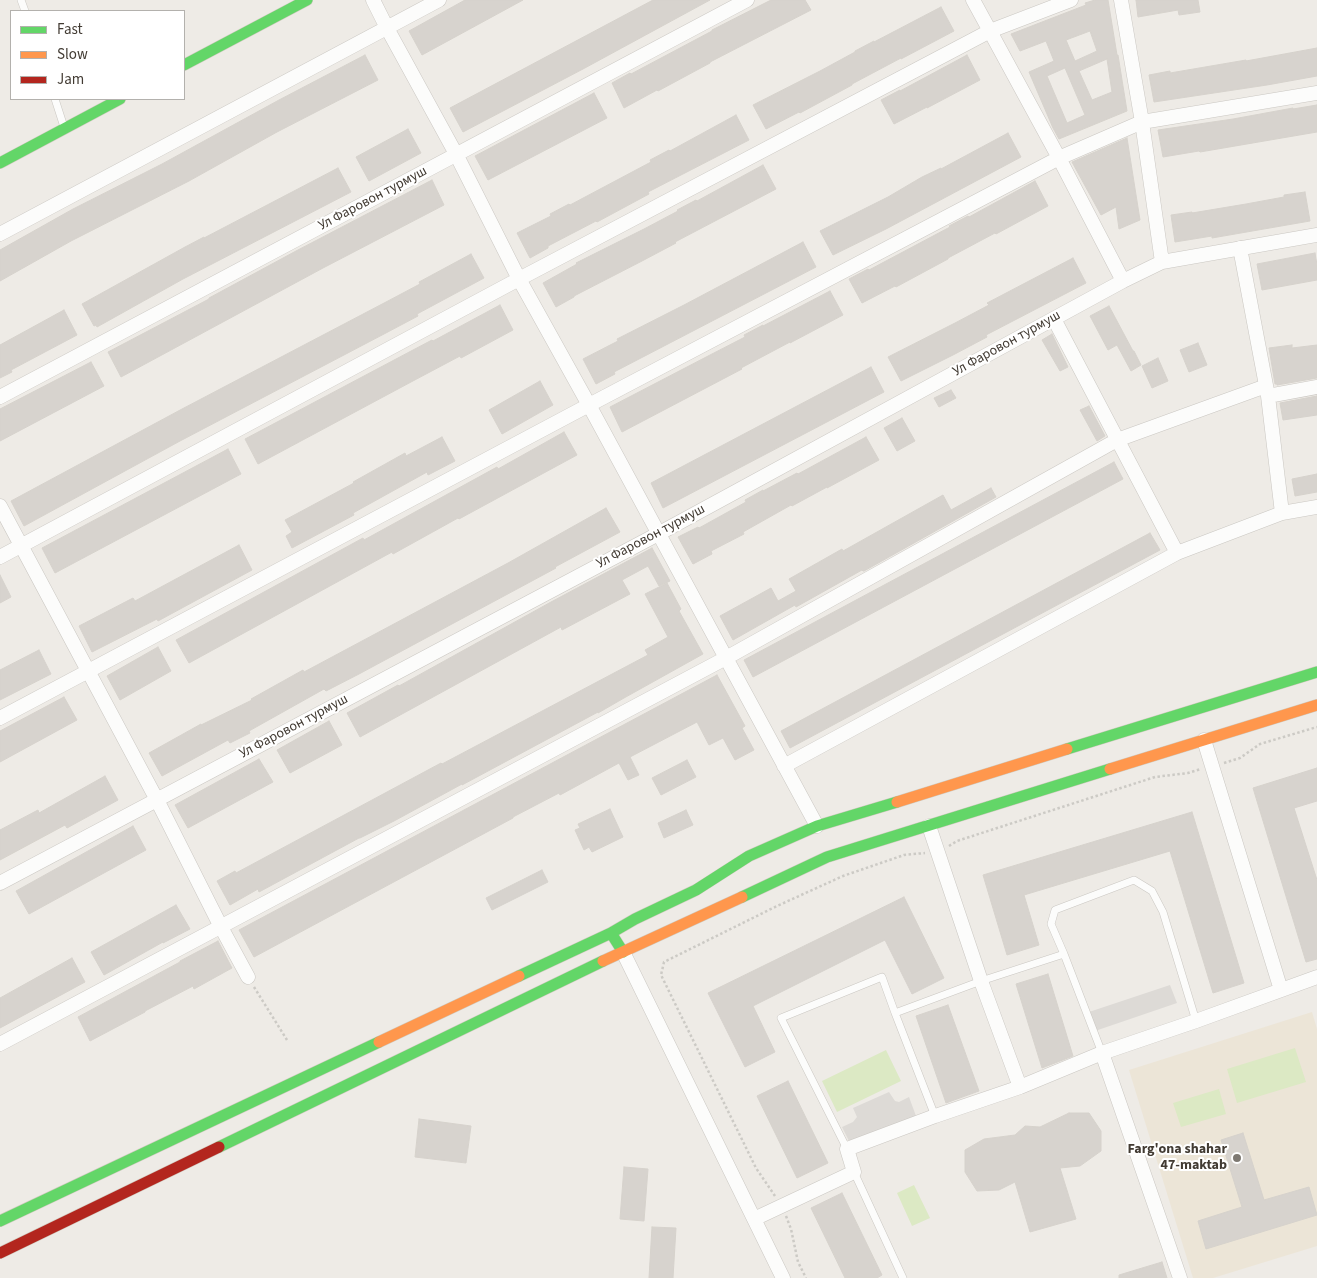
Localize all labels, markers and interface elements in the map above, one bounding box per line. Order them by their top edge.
legend [10,10,185,100]
text: Fast [57,19,83,40]
text: Slow [57,44,88,65]
text: Jam [57,69,84,90]
street label: Ул Фаровон турмуш [316,163,430,235]
street label: Ул Фаровон турмуш [950,307,1064,381]
street label: Ул Фаровон турмуш [594,501,708,573]
street label: Ул Фаровон турмуш [237,691,351,763]
place label: Farg'ona shahar 47-maktab [1127,1142,1227,1174]
marker: Farg'ona shahar 47-maktab [1231,1152,1243,1164]

